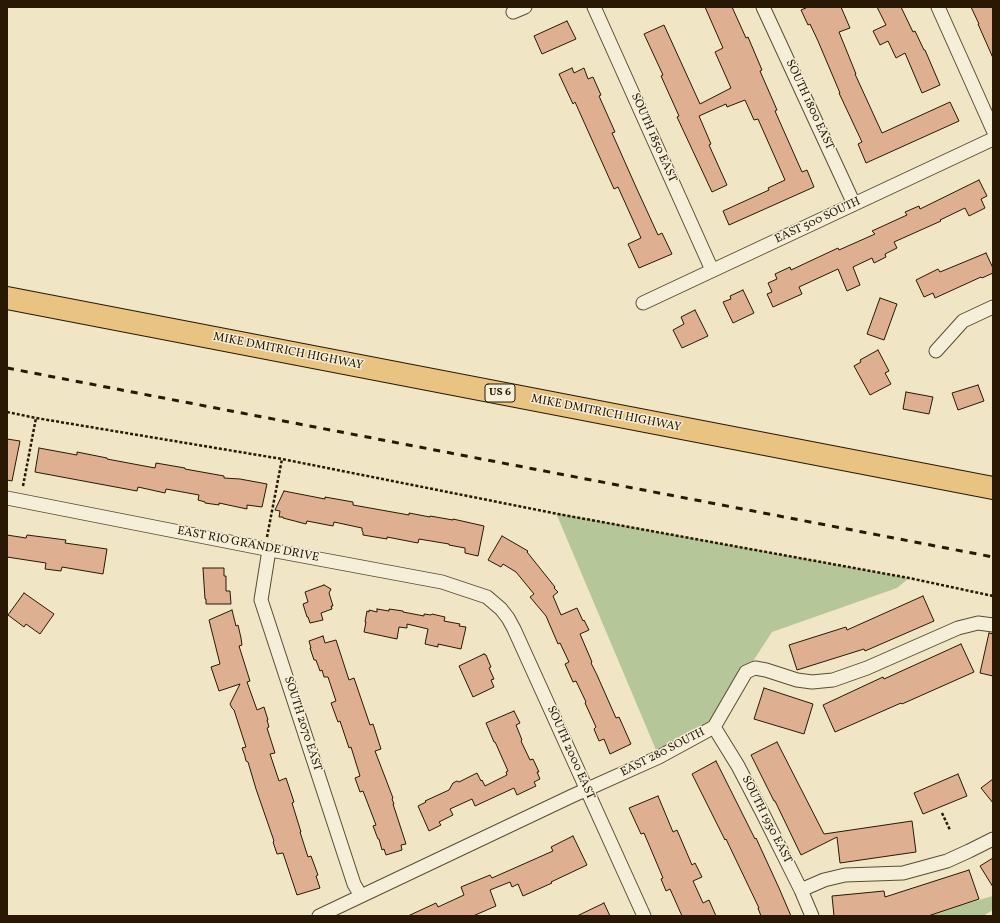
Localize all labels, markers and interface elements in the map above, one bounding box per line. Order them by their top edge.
street label: SOUTH 1800 EAST [782,57,836,153]
street label: SOUTH 1850 EAST [627,91,679,185]
street label: EAST 500 SOUTH [773,195,863,247]
street label: MIKE DMITRICH HIGHWAY [212,330,364,374]
road number: US 6 [485,384,515,402]
street label: MIKE DMITRICH HIGHWAY [530,392,682,436]
street label: EAST RIO GRANDE DRIVE [176,524,320,566]
street label: SOUTH 2070 EAST [280,675,324,773]
street label: SOUTH 2000 EAST [543,704,597,802]
street label: EAST 280 SOUTH [619,726,707,780]
street label: SOUTH 1930 EAST [738,774,794,866]

